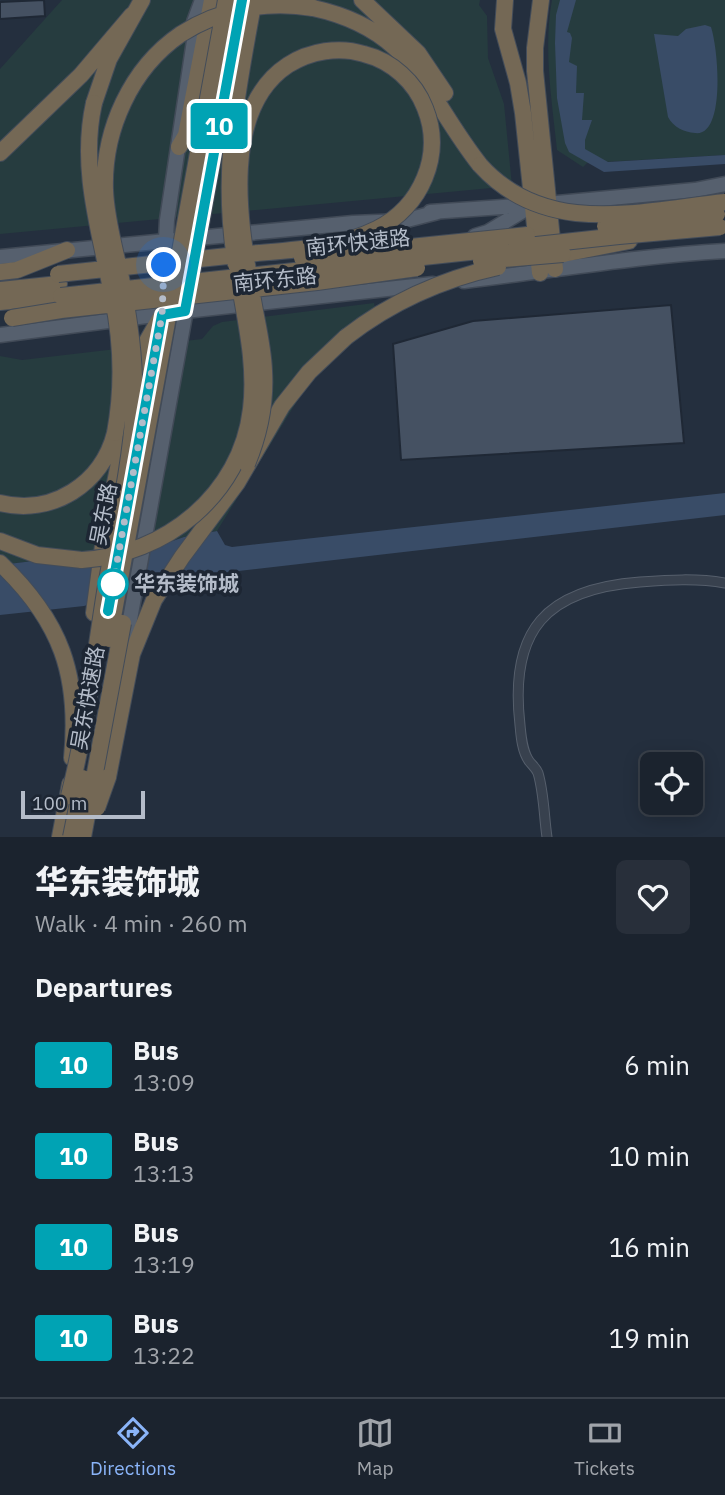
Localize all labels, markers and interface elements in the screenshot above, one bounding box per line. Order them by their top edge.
line badge: 10 [188,103,250,149]
text: 10 [205,110,233,142]
street label: 南环快速路 [304,223,412,261]
your location [146,247,181,282]
street label: 南环东路 [232,261,318,297]
street label: 吴东路 [83,480,123,547]
marker: 华东装饰城 [98,569,128,599]
place label: 华东装饰城 [134,569,239,597]
street label: 吴东快速路 [64,644,110,752]
map controls [640,752,703,815]
button: locate [640,752,703,815]
scale bar [21,788,145,820]
text: 100 m [32,791,87,815]
text: 华东装饰城 [35,860,200,903]
button: heart [616,860,690,934]
text: Walk · 4 min · 260 m [35,908,248,938]
text: Departures [35,970,173,1004]
text: Bus [133,1033,179,1067]
text: 6 min [624,1048,690,1082]
text: 10 [59,1049,88,1081]
text: 13:09 [133,1067,195,1097]
text: Bus [133,1124,179,1158]
text: 10 min [609,1139,690,1173]
text: 10 [59,1140,88,1172]
text: 13:13 [133,1158,195,1188]
text: Bus [133,1215,179,1249]
text: 16 min [609,1230,690,1264]
text: 10 [59,1231,88,1263]
text: 13:19 [133,1249,195,1279]
text: Bus [133,1306,179,1340]
text: 19 min [609,1321,690,1355]
text: 10 [59,1322,88,1354]
text: 13:22 [133,1340,195,1370]
tab: Directions [90,1414,176,1480]
tab: Map [356,1414,394,1480]
tab: Tickets [574,1414,635,1480]

